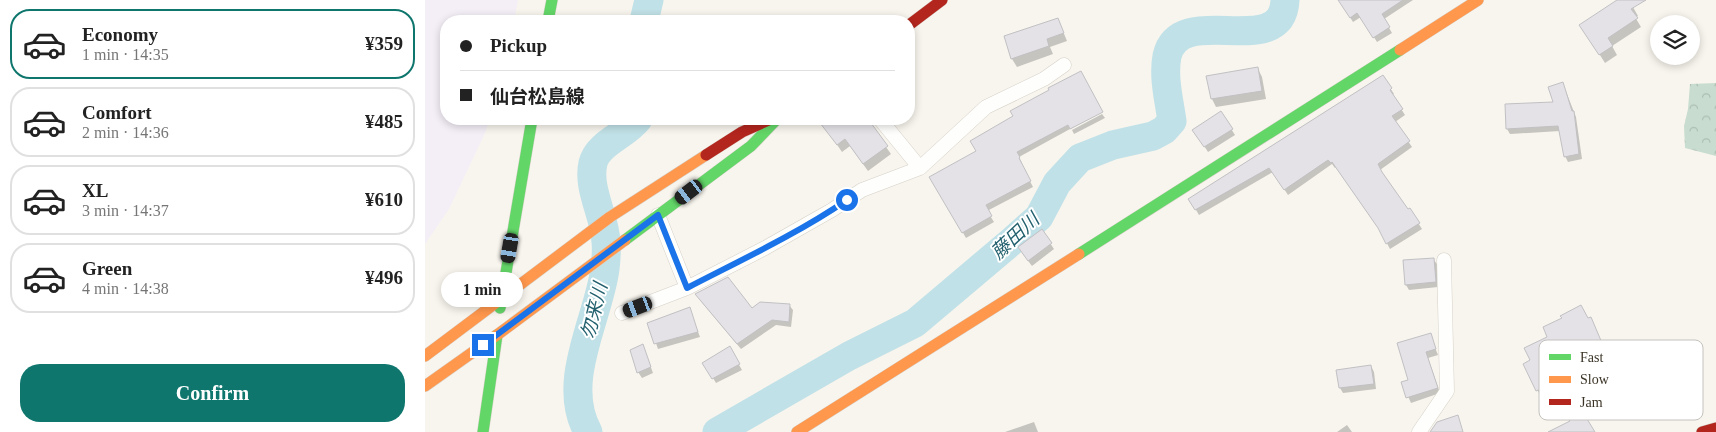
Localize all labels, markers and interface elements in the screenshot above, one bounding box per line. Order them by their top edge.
map controls [1650,15,1700,65]
button: layers [1650,15,1700,65]
icon: car [22,22,67,67]
text: Economy [82,24,158,45]
text: ¥359 [365,33,403,54]
text: Pickup [490,35,547,56]
text: 1 min · 14:35 [82,46,169,63]
text: 仙台松島線 [490,86,585,107]
icon: car [22,100,67,145]
text: Comfort [82,102,152,123]
text: ¥485 [365,111,403,132]
text: 2 min · 14:36 [82,124,169,141]
car [672,177,705,207]
icon: car [22,178,67,223]
text: XL [82,180,108,201]
text: ¥610 [365,189,403,210]
route start [836,189,858,211]
text: 3 min · 14:37 [82,202,169,219]
water label: 藤田川 [987,208,1044,263]
car [500,232,519,264]
icon: car [22,256,67,301]
text: Green [82,258,132,279]
text: ¥496 [365,267,403,288]
callout: 1 min [442,272,524,308]
water label: 勿来川 [577,279,612,341]
text: 4 min · 14:38 [82,280,169,297]
text: 1 min [463,281,501,298]
car [621,295,654,319]
route end [472,334,494,356]
legend [1539,340,1703,420]
text: Fast [1580,350,1603,365]
button: Confirm [20,364,405,422]
text: Slow [1580,372,1610,387]
text: Jam [1580,395,1603,410]

